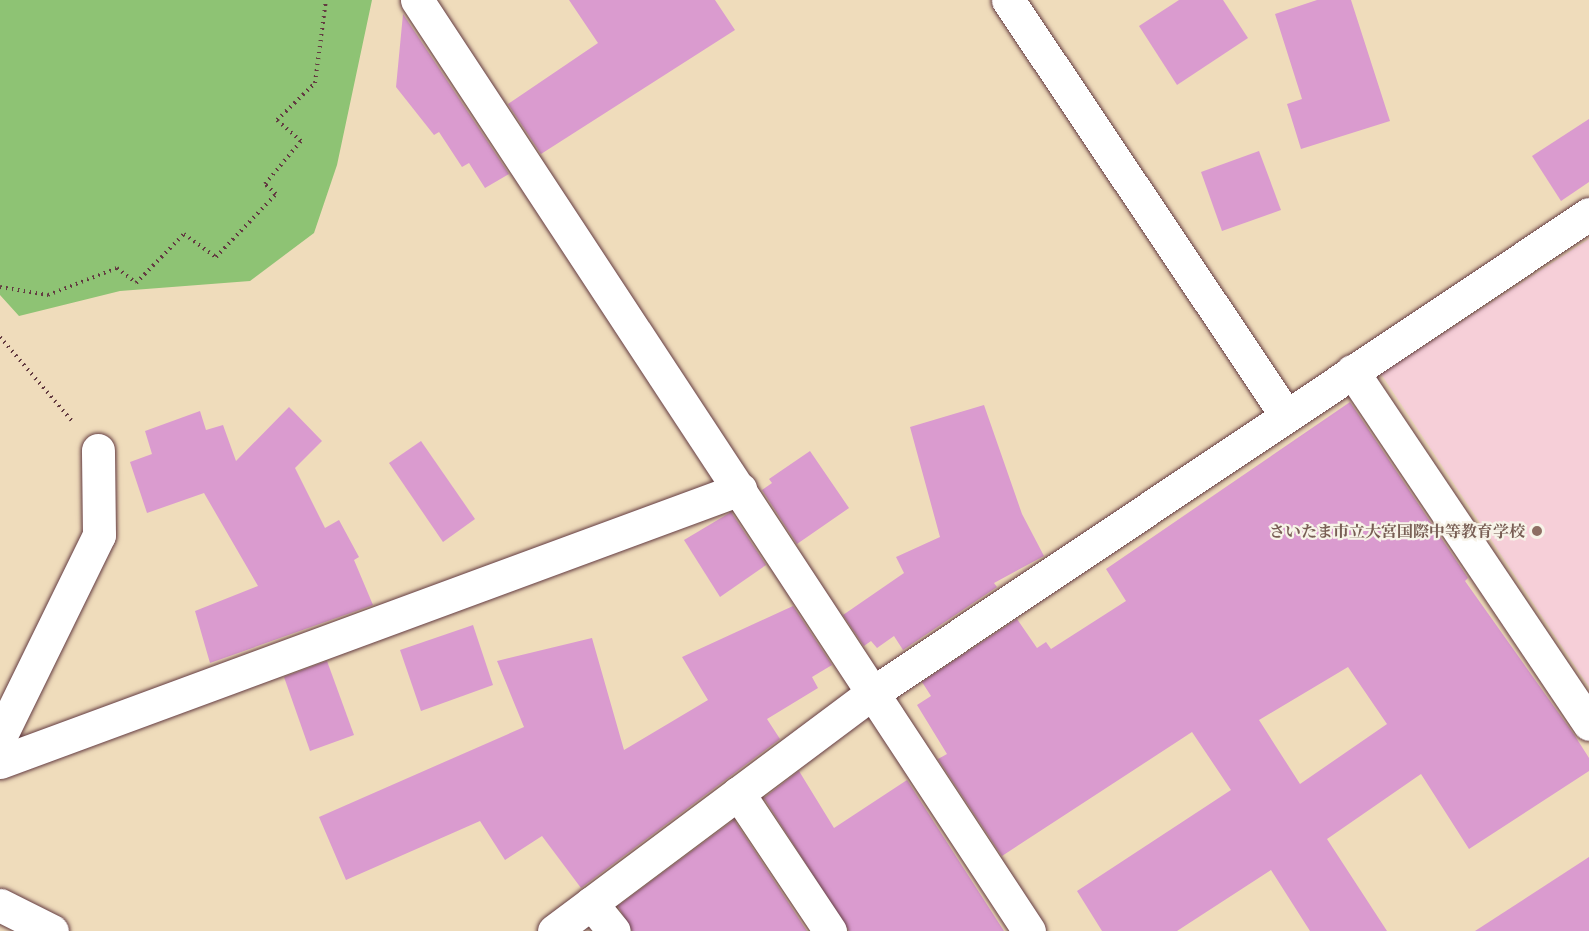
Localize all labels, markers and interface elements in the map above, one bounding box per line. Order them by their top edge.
place label: さいたま市立大宮国際中等教育学校 [1269,521,1525,541]
marker: さいたま市立大宮国際中等教育学校 [1530,524,1544,538]

